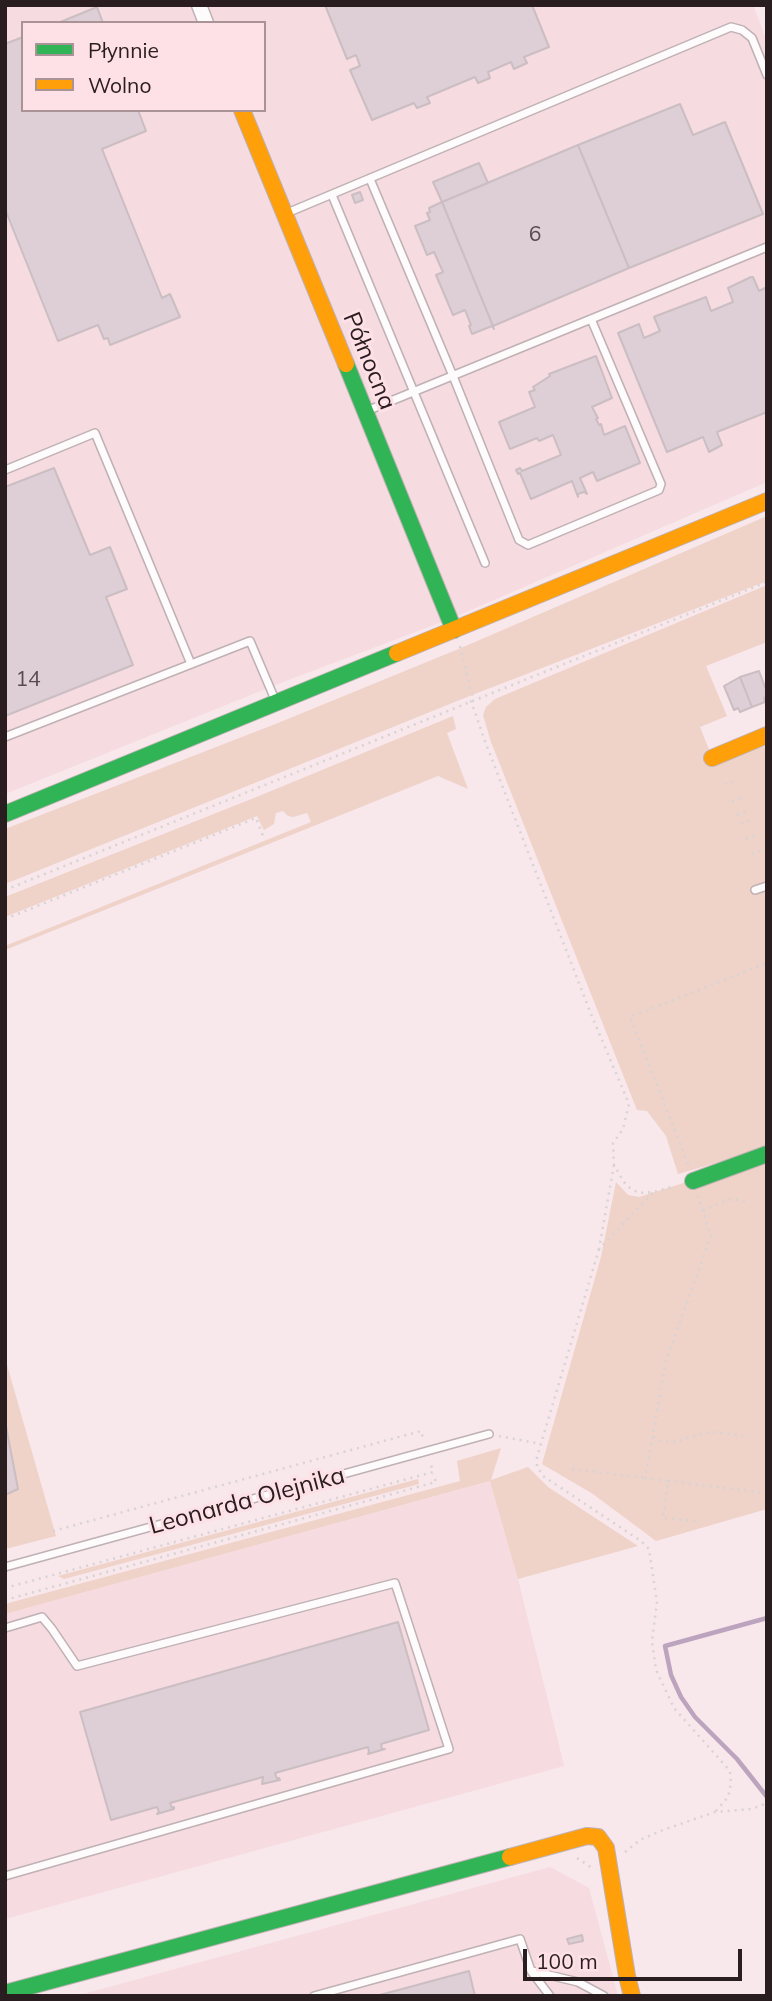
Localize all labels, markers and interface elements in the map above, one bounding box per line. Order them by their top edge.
legend [21,21,266,112]
text: Płynnie [88,37,159,63]
text: Wolno [88,72,151,98]
house number: 6 [529,222,541,248]
street label: Północna [336,308,402,414]
house number: 14 [15,667,41,693]
street label: Leonarda Olejnika [146,1461,348,1541]
scale bar [527,1934,746,1978]
text: 100 m [536,1948,598,1974]

